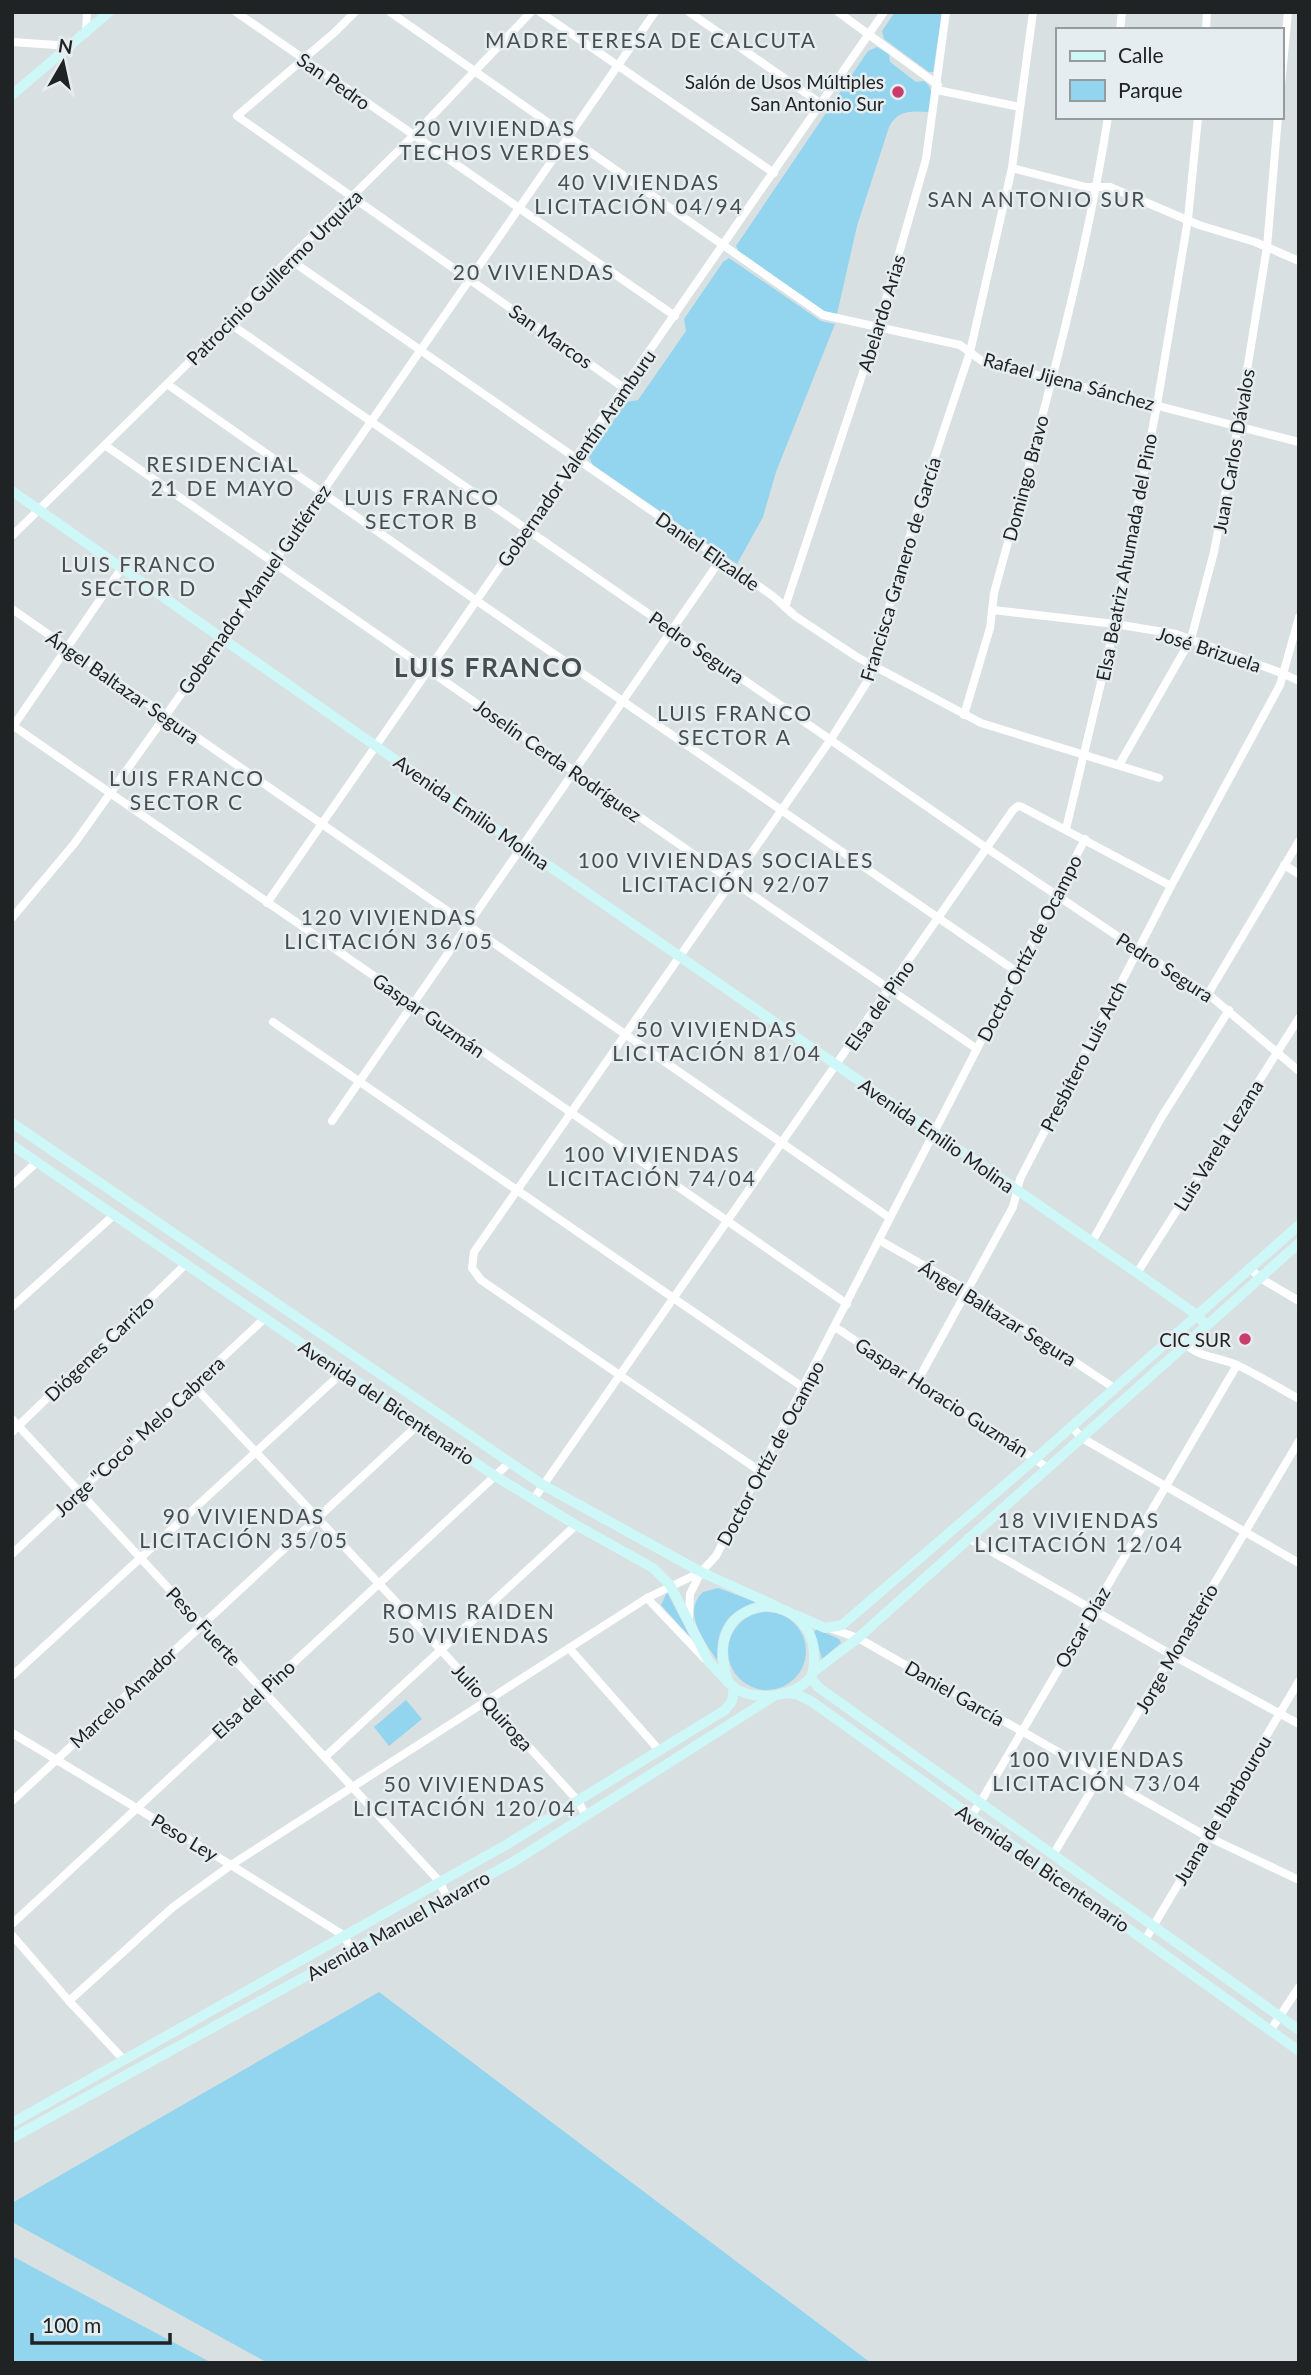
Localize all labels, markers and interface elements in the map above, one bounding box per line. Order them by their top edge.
district label: MADRE TERESA DE CALCUTA [485,27,817,52]
north arrow [28,28,98,98]
legend [1056,28,1283,119]
text: N [57,33,75,58]
text: Calle [1118,42,1163,67]
street label: San Pedro [293,47,375,115]
place label: Salón de Usos Múltiples San Antonio Sur [685,70,884,115]
text: Parque [1118,77,1183,102]
marker: Salón de Usos Múltiples San Antonio Sur [890,84,906,100]
district label: 20 VIVIENDAS TECHOS VERDES [399,115,591,164]
district label: 40 VIVIENDAS LICITACIÓN 04/94 [534,169,744,218]
street label: Patrocinio Guillermo Urquiza [181,184,367,370]
district label: SAN ANTONIO SUR [928,186,1146,211]
street label: Abelardo Arias [852,251,910,375]
district label: 20 VIVIENDAS [453,259,615,284]
street label: San Marcos [505,299,597,373]
street label: Gobernador Valentín Aramburu [492,345,660,571]
street label: Rafael Jijena Sánchez [981,347,1157,415]
street label: Juan Carlos Dávalos [1207,367,1259,535]
street label: Domingo Bravo [997,412,1053,544]
street label: Elsa Beatriz Ahumada del Pino [1091,431,1161,683]
district label: RESIDENCIAL 21 DE MAYO [146,451,300,500]
street label: Francisca Granero de García [855,454,945,684]
street label: Gobernador Manuel Gutiérrez [173,480,335,698]
district label: LUIS FRANCO SECTOR B [344,484,500,533]
street label: Daniel Elizalde [652,507,764,595]
district label: LUIS FRANCO SECTOR D [61,551,217,600]
street label: Pedro Segura [645,606,749,688]
street label: José Brizuela [1154,621,1264,677]
street label: Ángel Baltazar Segura [42,626,204,748]
district label: LUIS FRANCO [394,651,584,683]
street label: Joselín Cerda Rodríguez [470,694,646,826]
district label: LUIS FRANCO SECTOR A [657,700,813,749]
street label: Avenida Emilio Molina [390,750,554,874]
district label: LUIS FRANCO SECTOR C [109,765,265,814]
district label: 100 VIVIENDAS SOCIALES LICITACIÓN 92/07 [578,847,874,896]
street label: Doctor Ortíz de Ocampo [972,851,1086,1045]
district label: 120 VIVIENDAS LICITACIÓN 36/05 [284,904,494,953]
street label: Pedro Segura [1112,927,1218,1007]
street label: Elsa del Pino [839,955,919,1055]
street label: Gaspar Guzmán [369,968,489,1062]
street label: Presbítero Luis Arch [1035,977,1131,1135]
district label: 50 VIVIENDAS LICITACIÓN 81/04 [612,1016,822,1065]
street label: Avenida Emilio Molina [855,1073,1019,1197]
street label: Luis Varela Lezana [1168,1075,1268,1215]
district label: 100 VIVIENDAS LICITACIÓN 74/04 [547,1141,757,1190]
street label: Ángel Baltazar Segura [915,1255,1081,1371]
street label: Diógenes Carrizo [40,1290,158,1406]
place label: CIC SUR [1159,1328,1231,1351]
marker: CIC SUR [1237,1331,1253,1347]
street label: Gaspar Horacio Guzmán [851,1332,1033,1462]
street label: Avenida del Bicentenario [295,1335,479,1469]
street label: Jorge "Coco" Melo Cabrera [49,1351,229,1521]
street label: Doctor Ortíz de Ocampo [711,1357,829,1549]
district label: 90 VIVIENDAS LICITACIÓN 35/05 [139,1503,349,1552]
district label: 18 VIVIENDAS LICITACIÓN 12/04 [974,1507,1184,1556]
street label: Jorge Monasterio [1130,1579,1222,1717]
street label: Peso Fuerte [162,1582,246,1670]
street label: Oscar Díaz [1050,1582,1114,1672]
district label: ROMIS RAIDEN 50 VIVIENDAS [382,1598,556,1647]
street label: Marcelo Amador [65,1641,181,1752]
street label: Elsa del Pino [207,1655,299,1743]
street label: Daniel García [901,1655,1009,1731]
street label: Julio Quiroga [448,1658,538,1756]
street label: Juana de Ibarbourou [1168,1731,1276,1889]
district label: 100 VIVIENDAS LICITACIÓN 73/04 [992,1746,1202,1795]
district label: 50 VIVIENDAS LICITACIÓN 120/04 [353,1771,577,1820]
street label: Avenida del Bicentenario [952,1799,1134,1937]
street label: Peso Ley [148,1808,223,1866]
street label: Avenida Manuel Navarro [302,1865,494,1985]
scale bar [32,2302,170,2346]
text: 100 m [42,2312,101,2337]

